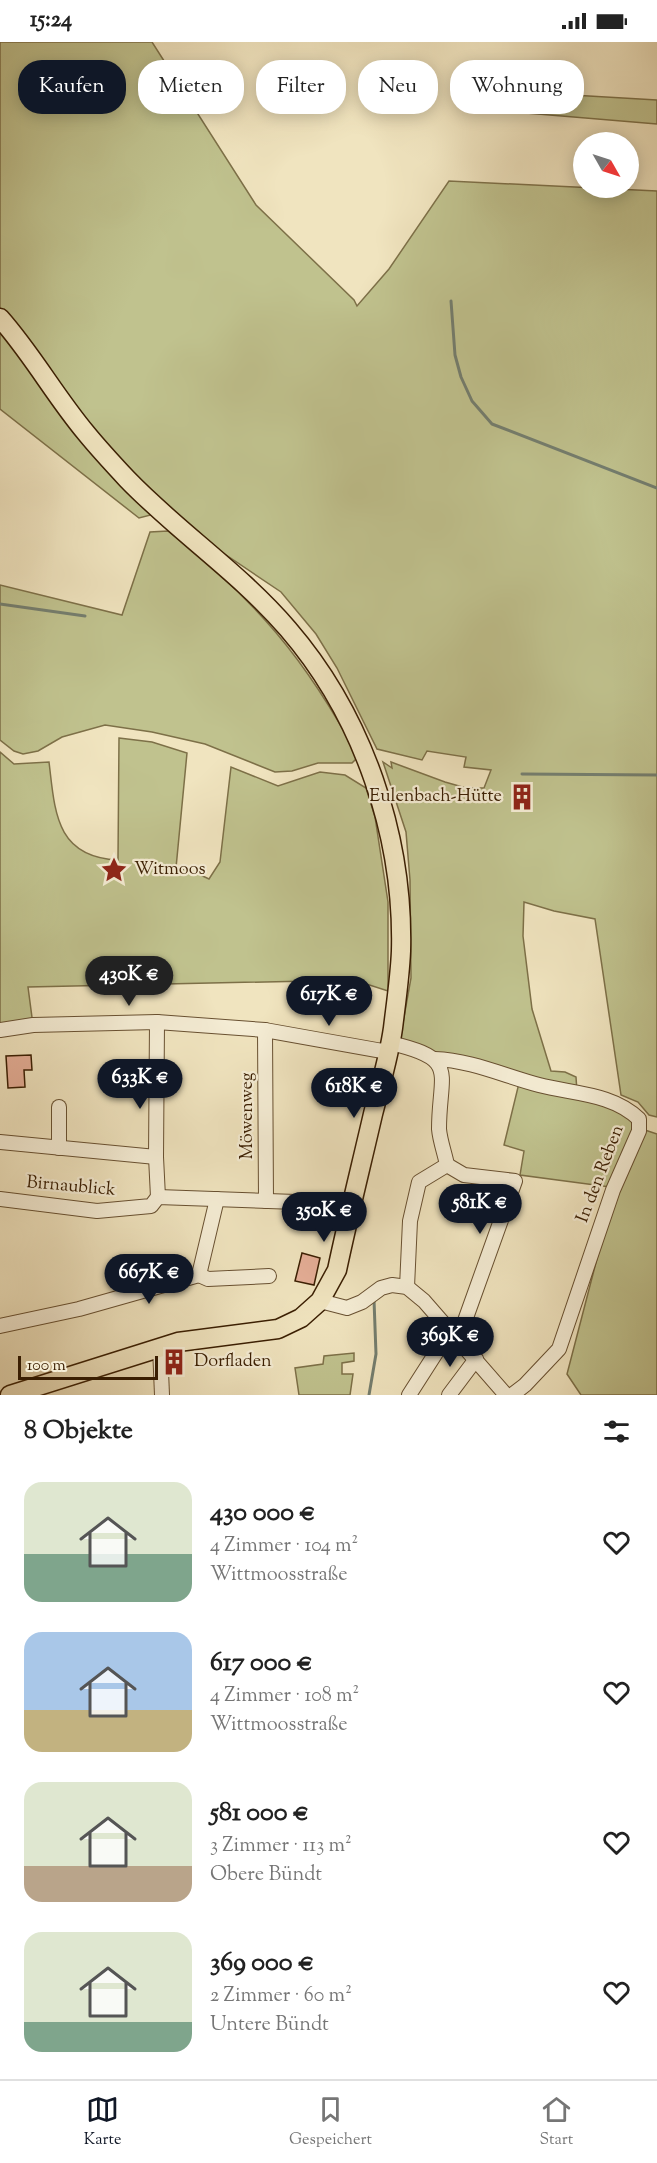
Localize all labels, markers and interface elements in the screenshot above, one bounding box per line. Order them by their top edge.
text: 15:24 [30,5,72,37]
chip: Kaufen [18,60,126,114]
chip: Mieten [138,60,244,114]
chip: Filter [256,60,346,114]
chip: Neu [358,60,438,114]
chip: Wohnung [450,60,584,114]
north arrow [573,132,639,198]
map controls [573,132,639,198]
building icon: Eulenbach-Hütte [507,782,537,812]
place label: Eulenbach-Hütte [369,784,502,810]
place icon: Witmoos [99,855,129,885]
place label: Witmoos [134,857,206,883]
pin: 430K € [80,956,178,1007]
text: 430K € [99,961,159,990]
pin: 617K € [280,976,378,1027]
text: 617K € [300,981,358,1010]
pin: 633K € [91,1059,189,1110]
text: 633K € [111,1064,169,1093]
pin: 618K € [305,1068,403,1119]
street label: Möwenweg [235,1072,261,1160]
text: 618K € [325,1073,383,1102]
street label: In den Reben [570,1121,632,1227]
street label: Birnaublick [25,1170,117,1204]
pin: 581K € [431,1184,529,1235]
text: 581K € [453,1189,507,1218]
pin: 350K € [275,1192,373,1243]
text: 350K € [296,1197,352,1226]
pin: 667K € [100,1254,198,1305]
text: 667K € [119,1259,179,1288]
pin: 369K € [401,1317,499,1368]
text: 369K € [421,1322,479,1351]
building icon: Dorfladen [159,1347,189,1377]
place label: Dorfladen [194,1349,272,1375]
scale bar [18,1353,158,1380]
text: 100 m [27,1355,66,1378]
text: 8 Objekte [24,1413,133,1450]
icon: filters [600,1415,633,1448]
text: 430 000 € [210,1495,315,1532]
icon: home [72,1506,144,1578]
icon: heart [600,1526,633,1559]
text: 4 Zimmer · 104 m² [210,1532,358,1561]
text: Wittmoosstraße [210,1561,348,1590]
text: 617 000 € [210,1645,313,1682]
icon: home [72,1656,144,1728]
icon: heart [600,1676,633,1709]
text: 4 Zimmer · 108 m² [210,1682,359,1711]
text: Wittmoosstraße [210,1711,348,1740]
text: 581 000 € [210,1795,309,1832]
icon: home [72,1806,144,1878]
icon: heart [600,1826,633,1859]
text: 3 Zimmer · 113 m² [210,1832,352,1861]
text: Obere Bündt [210,1861,322,1890]
text: 369 000 € [210,1945,314,1982]
icon: home [72,1956,144,2028]
icon: heart [600,1976,633,2009]
text: 2 Zimmer · 60 m² [210,1982,352,2011]
text: Untere Bündt [210,2011,329,2040]
tab: Karte [84,2093,121,2152]
tab: Gespeichert [289,2093,372,2152]
tab: Start [540,2093,573,2152]

